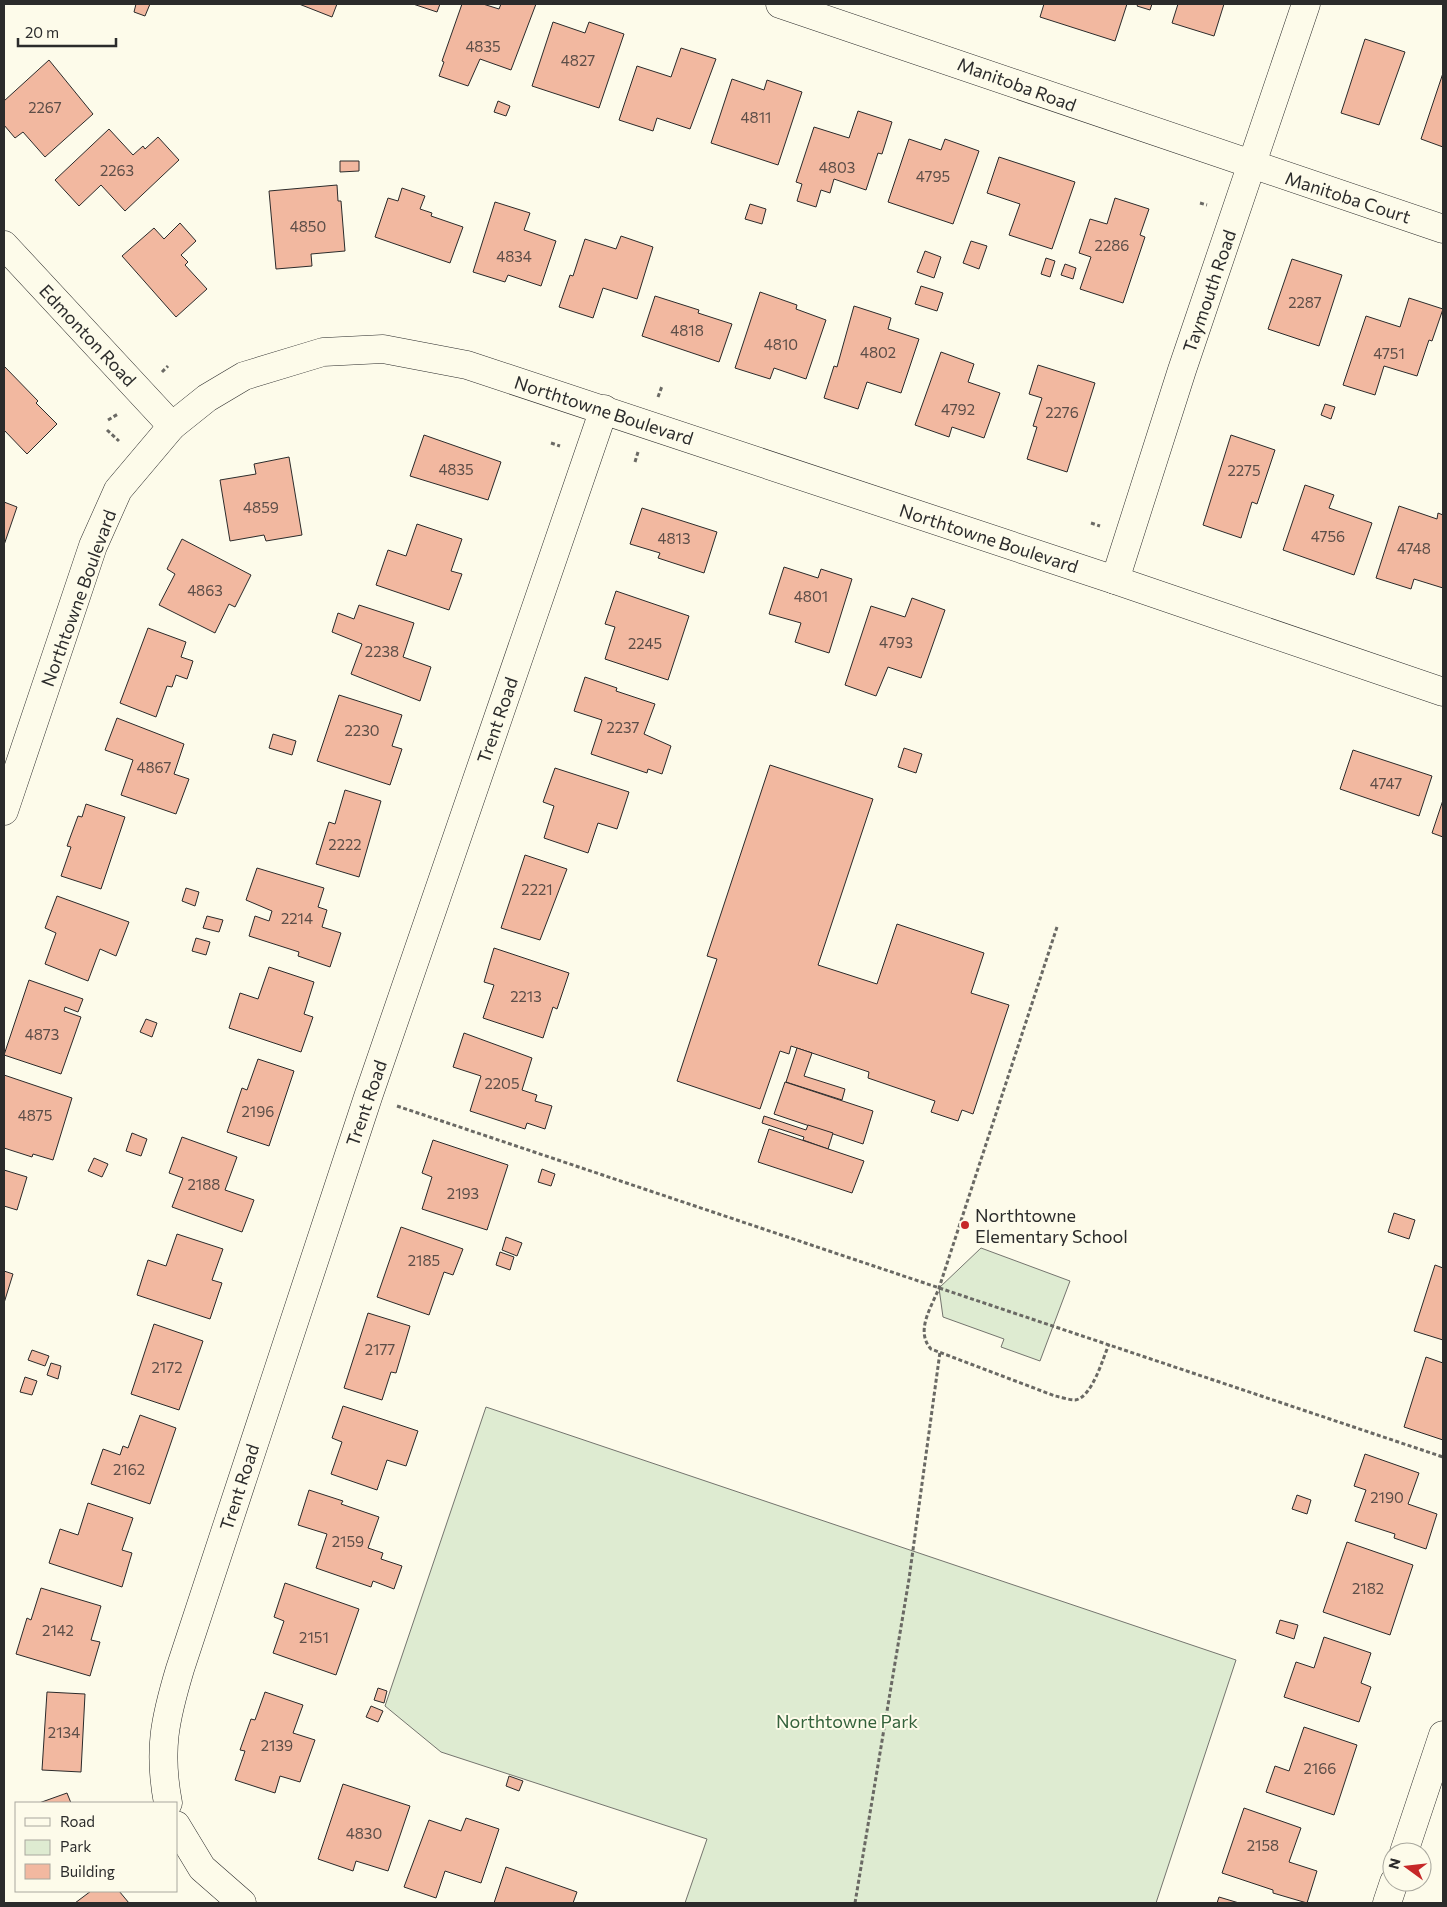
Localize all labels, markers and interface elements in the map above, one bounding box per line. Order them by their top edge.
scale bar [18,15,115,47]
text: 20 m [25,23,59,41]
house number: 4835 [465,37,501,55]
house number: 4827 [561,51,595,69]
street label: Manitoba Road [955,52,1079,116]
house number: 2267 [28,98,62,116]
house number: 4811 [741,108,771,126]
house number: 4803 [819,158,855,176]
house number: 2263 [100,161,134,179]
street label: Manitoba Court [1282,166,1414,228]
house number: 4795 [916,167,950,185]
house number: 4850 [290,217,326,235]
street label: Taymouth Road [1178,227,1240,355]
house number: 2286 [1095,236,1129,254]
house number: 4834 [496,247,532,265]
street label: Edmonton Road [35,279,141,391]
house number: 2287 [1288,293,1322,311]
house number: 4818 [670,321,704,339]
house number: 4810 [764,335,798,353]
house number: 4802 [860,343,896,361]
house number: 4751 [1373,344,1405,362]
street label: Northtowne Boulevard [512,371,696,449]
house number: 4792 [941,400,975,418]
house number: 2276 [1045,403,1079,421]
house number: 4835 [438,460,474,478]
house number: 2275 [1227,461,1261,479]
house number: 4859 [243,498,279,516]
street label: Northtowne Boulevard [897,499,1081,577]
street label: Northtowne Boulevard [36,507,120,689]
house number: 4756 [1311,527,1345,545]
house number: 4813 [657,529,691,547]
house number: 4748 [1397,539,1431,557]
house number: 4863 [187,581,223,599]
house number: 4801 [794,587,828,605]
house number: 4793 [879,633,913,651]
house number: 2245 [628,634,662,652]
house number: 2238 [365,642,399,660]
street label: Trent Road [472,674,522,766]
house number: 2237 [606,718,640,736]
house number: 2230 [345,721,379,739]
house number: 4867 [136,758,172,776]
house number: 4747 [1370,774,1402,792]
house number: 2222 [328,835,362,853]
house number: 2221 [521,880,553,898]
house number: 2214 [281,909,313,927]
house number: 2213 [510,987,542,1005]
house number: 4873 [25,1025,59,1043]
street label: Trent Road [341,1057,391,1149]
house number: 2205 [485,1074,520,1092]
house number: 2196 [242,1102,274,1120]
house number: 4875 [18,1106,52,1124]
house number: 2188 [188,1175,220,1193]
house number: 2193 [447,1184,479,1202]
place label: Northtowne Elementary School [975,1204,1128,1247]
marker: Northtowne Elementary School [959,1219,971,1231]
house number: 2185 [408,1251,440,1269]
house number: 2177 [365,1340,395,1358]
house number: 2172 [152,1358,182,1376]
street label: Trent Road [215,1441,263,1533]
house number: 2162 [113,1460,145,1478]
house number: 2190 [1370,1488,1404,1506]
house number: 2159 [332,1532,364,1550]
house number: 2182 [1352,1579,1384,1597]
house number: 2142 [42,1621,74,1639]
house number: 2151 [299,1628,329,1646]
park label: Northtowne Park [776,1710,918,1732]
house number: 2134 [48,1723,80,1741]
house number: 2139 [261,1736,293,1754]
house number: 2166 [1304,1759,1336,1777]
legend [15,1802,178,1892]
text: Road [60,1812,95,1830]
house number: 4830 [346,1824,382,1842]
house number: 2158 [1247,1836,1279,1854]
text: Park [60,1837,91,1855]
north arrow [1382,1842,1432,1892]
text: N [1384,1856,1404,1871]
text: Building [60,1862,115,1880]

